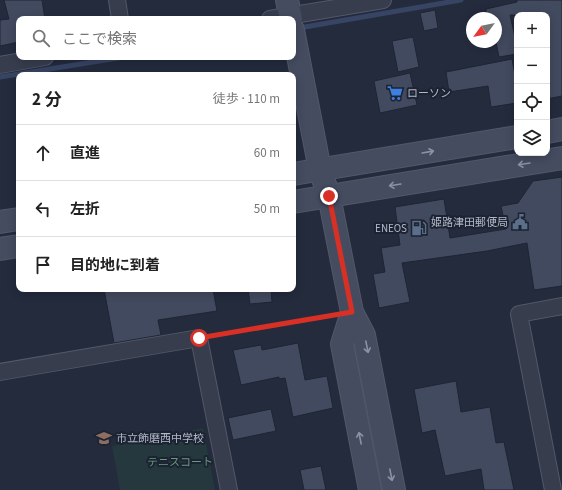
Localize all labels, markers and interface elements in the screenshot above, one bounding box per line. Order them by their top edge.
north arrow [466,12,502,48]
map controls [514,12,550,156]
button: + [514,12,550,48]
search box [16,16,296,60]
icon: search [30,27,52,49]
text: ここで検索 [62,29,137,50]
button: − [514,48,550,84]
supermarket icon: ローソン [386,84,404,102]
button: locate [514,84,550,120]
place label: ローソン [407,86,451,101]
text: 2 分 [32,88,61,112]
text: 徒歩 · 110 m [213,90,280,108]
button: layers [514,120,550,156]
icon: ahead [32,142,54,164]
text: 直進 [70,143,100,164]
text: 60 m [254,144,280,162]
one-way arrow [421,148,434,156]
one-way arrow [517,160,530,168]
one-way arrow [389,181,402,189]
route end [320,187,338,205]
icon: left [32,198,54,220]
text: 左折 [70,199,100,220]
text: 50 m [254,200,280,218]
public building icon: 姫路津田郵便局 [511,213,529,231]
place label: 姫路津田郵便局 [431,215,508,230]
fuel station icon: ENEOS [410,219,428,237]
place label: ENEOS [375,221,407,236]
icon: arrive [32,254,54,276]
text: 目的地に到着 [70,255,160,276]
route start [190,329,208,347]
one-way arrow [363,340,371,353]
school or university icon: 市立飾磨西中学校 [95,429,113,447]
place label: 市立飾磨西中学校 [116,431,204,446]
one-way arrow [356,432,364,445]
park label: テニスコート [147,455,213,470]
one-way arrow [387,468,395,481]

